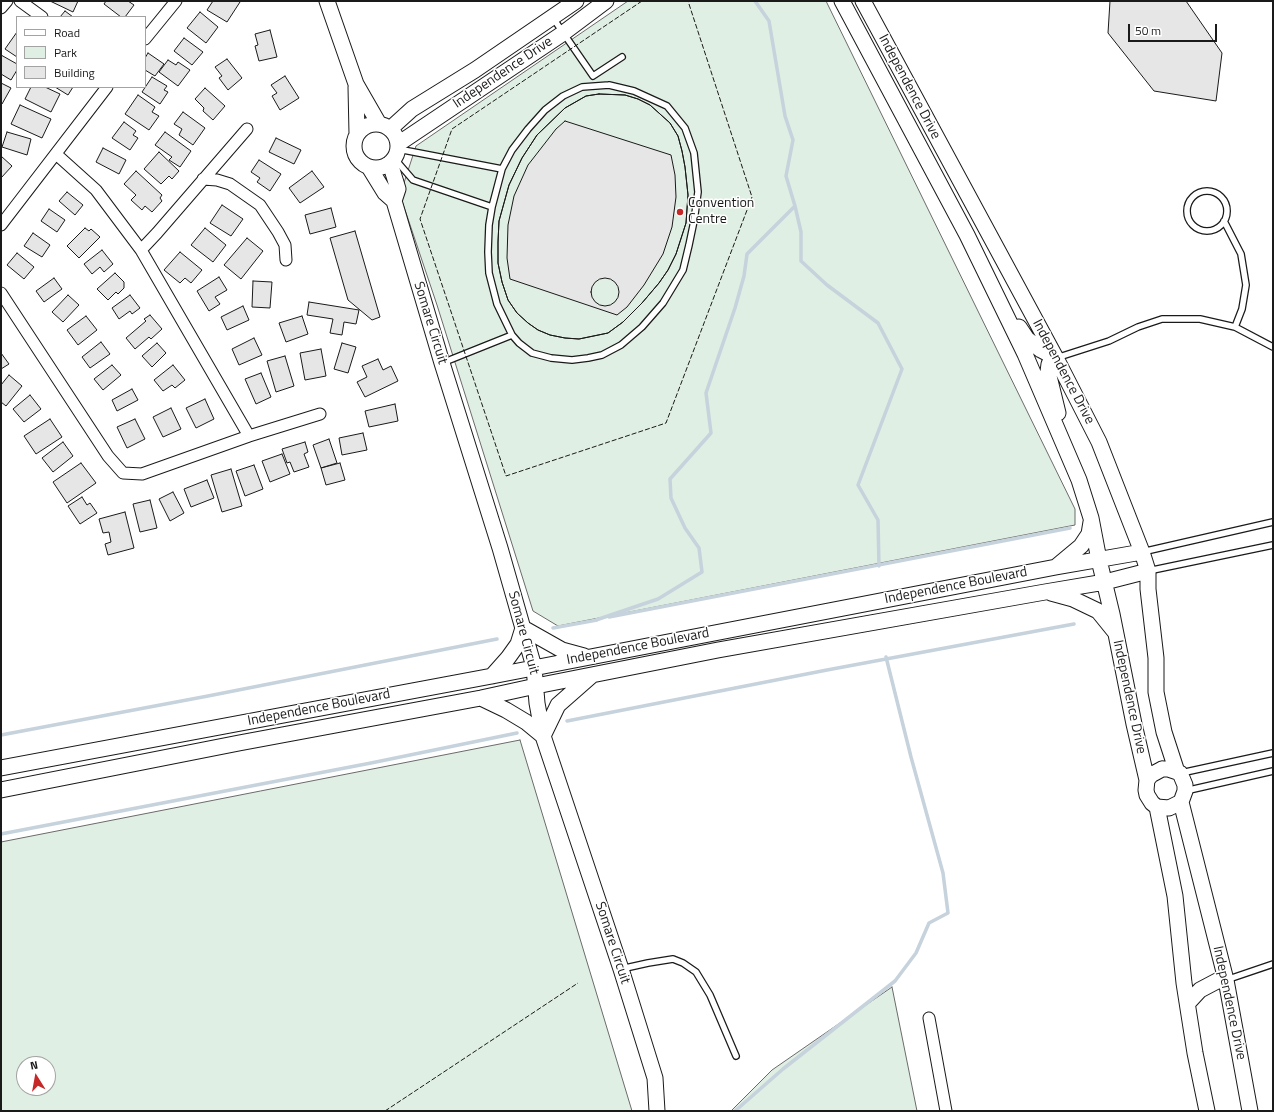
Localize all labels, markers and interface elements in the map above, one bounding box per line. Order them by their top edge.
legend [16,16,146,88]
scale bar [1130,16,1219,42]
text: 50 m [1135,21,1161,40]
text: Road [54,23,80,42]
street label: Independence Drive [874,32,944,142]
street label: Independence Drive [450,34,556,112]
text: Park [54,43,77,62]
text: Building [54,63,95,82]
place label: Convention Centre [688,196,754,228]
marker: Convention Centre [675,207,685,217]
street label: Somare Circuit [409,280,451,366]
street label: Independence Drive [1028,317,1098,427]
street label: Independence Boulevard [883,564,1029,608]
street label: Somare Circuit [504,590,542,676]
street label: Independence Boulevard [565,625,711,669]
street label: Independence Drive [1109,638,1149,756]
street label: Independence Boulevard [246,686,392,730]
street label: Somare Circuit [591,900,633,986]
street label: Independence Drive [1209,944,1249,1062]
north arrow [16,1056,56,1096]
text: N [29,1057,39,1074]

